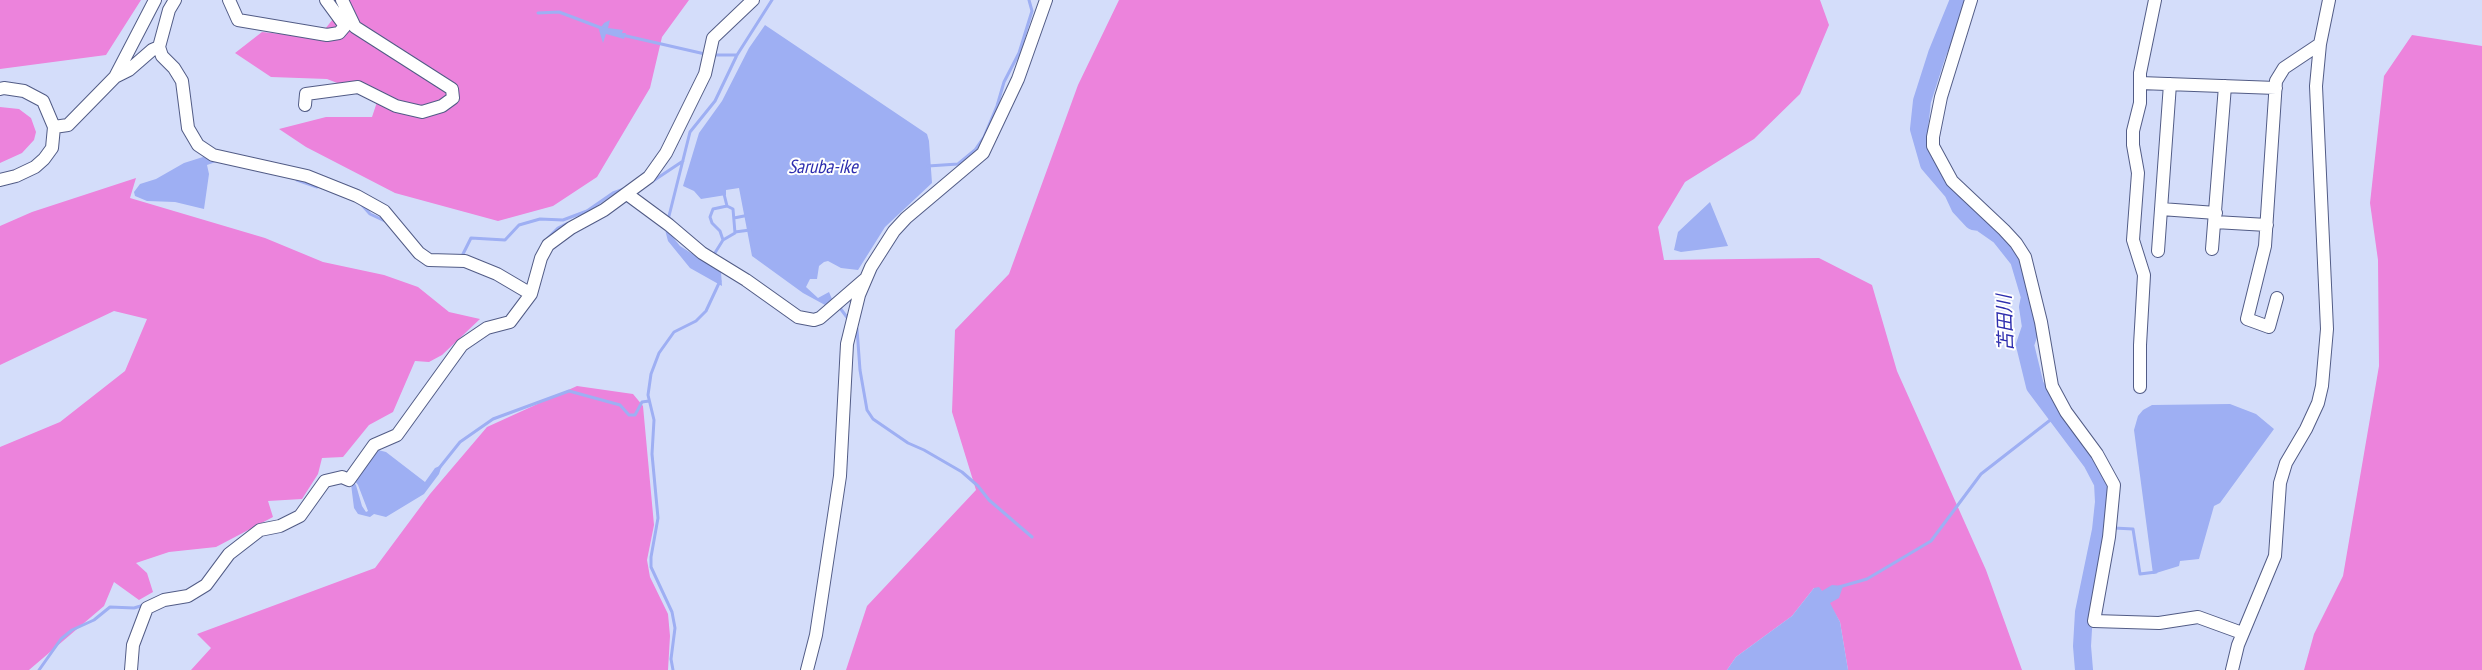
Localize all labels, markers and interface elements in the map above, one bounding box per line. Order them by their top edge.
water label: Saruba-ike [788,157,858,179]
water label: 苫田川 [1994,294,2018,352]

